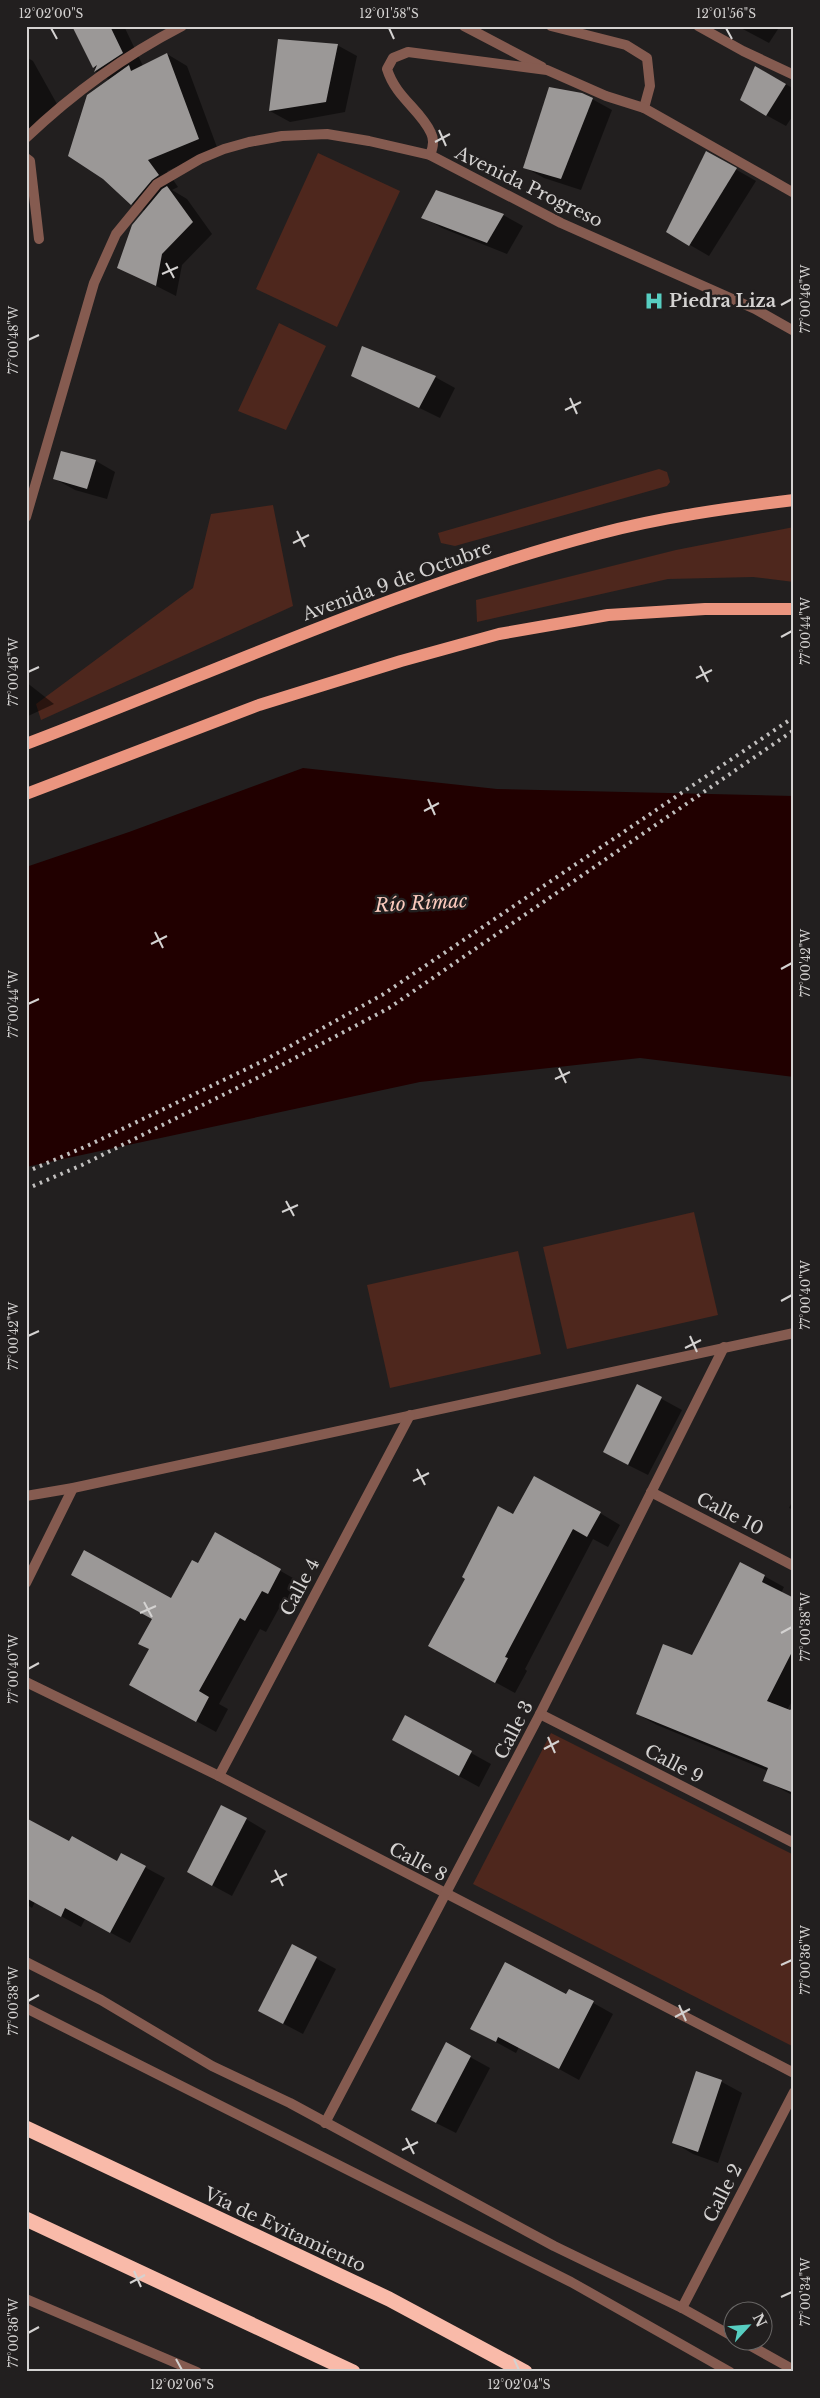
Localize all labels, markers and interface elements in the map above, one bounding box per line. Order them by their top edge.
text: 12°02'00"S [19,6,84,21]
text: 12°01'58"S [359,6,419,21]
text: 12°01'56"S [696,6,756,21]
street label: Avenida Progreso [451,141,606,232]
text: 77°00'46"W [798,264,813,333]
hospital icon: Piedra Liza [643,290,665,312]
place label: Piedra Liza [669,290,777,312]
text: 77°00'48"W [6,305,21,374]
street label: Avenida 9 de Octubre [298,536,495,626]
text: 77°00'44"W [798,596,813,665]
text: 77°00'46"W [6,637,21,706]
water label: Río Rímac [373,889,468,917]
text: 77°00'42"W [798,928,813,997]
text: 77°00'44"W [6,969,21,1038]
text: 77°00'40"W [798,1259,813,1330]
text: 77°00'42"W [6,1301,21,1370]
street label: Calle 10 [693,1488,767,1540]
street label: Calle 4 [276,1554,324,1620]
text: 77°00'38"W [798,1592,813,1662]
text: 77°00'40"W [6,1633,21,1704]
street label: Calle 3 [490,1697,538,1763]
street label: Calle 9 [641,1740,707,1788]
street label: Calle 8 [385,1838,451,1886]
text: 77°00'36"W [798,1924,813,1995]
text: 77°00'38"W [6,1966,21,2036]
street label: Calle 2 [699,2160,747,2226]
street label: Vía de Evitamiento [200,2182,369,2277]
text: 77°00'34"W [798,2257,813,2326]
text: 77°00'36"W [6,2297,21,2368]
north arrow [722,2300,772,2350]
text: N [749,2310,771,2330]
text: 12°02'06"S [150,2377,214,2392]
text: 12°02'04"S [488,2377,551,2392]

